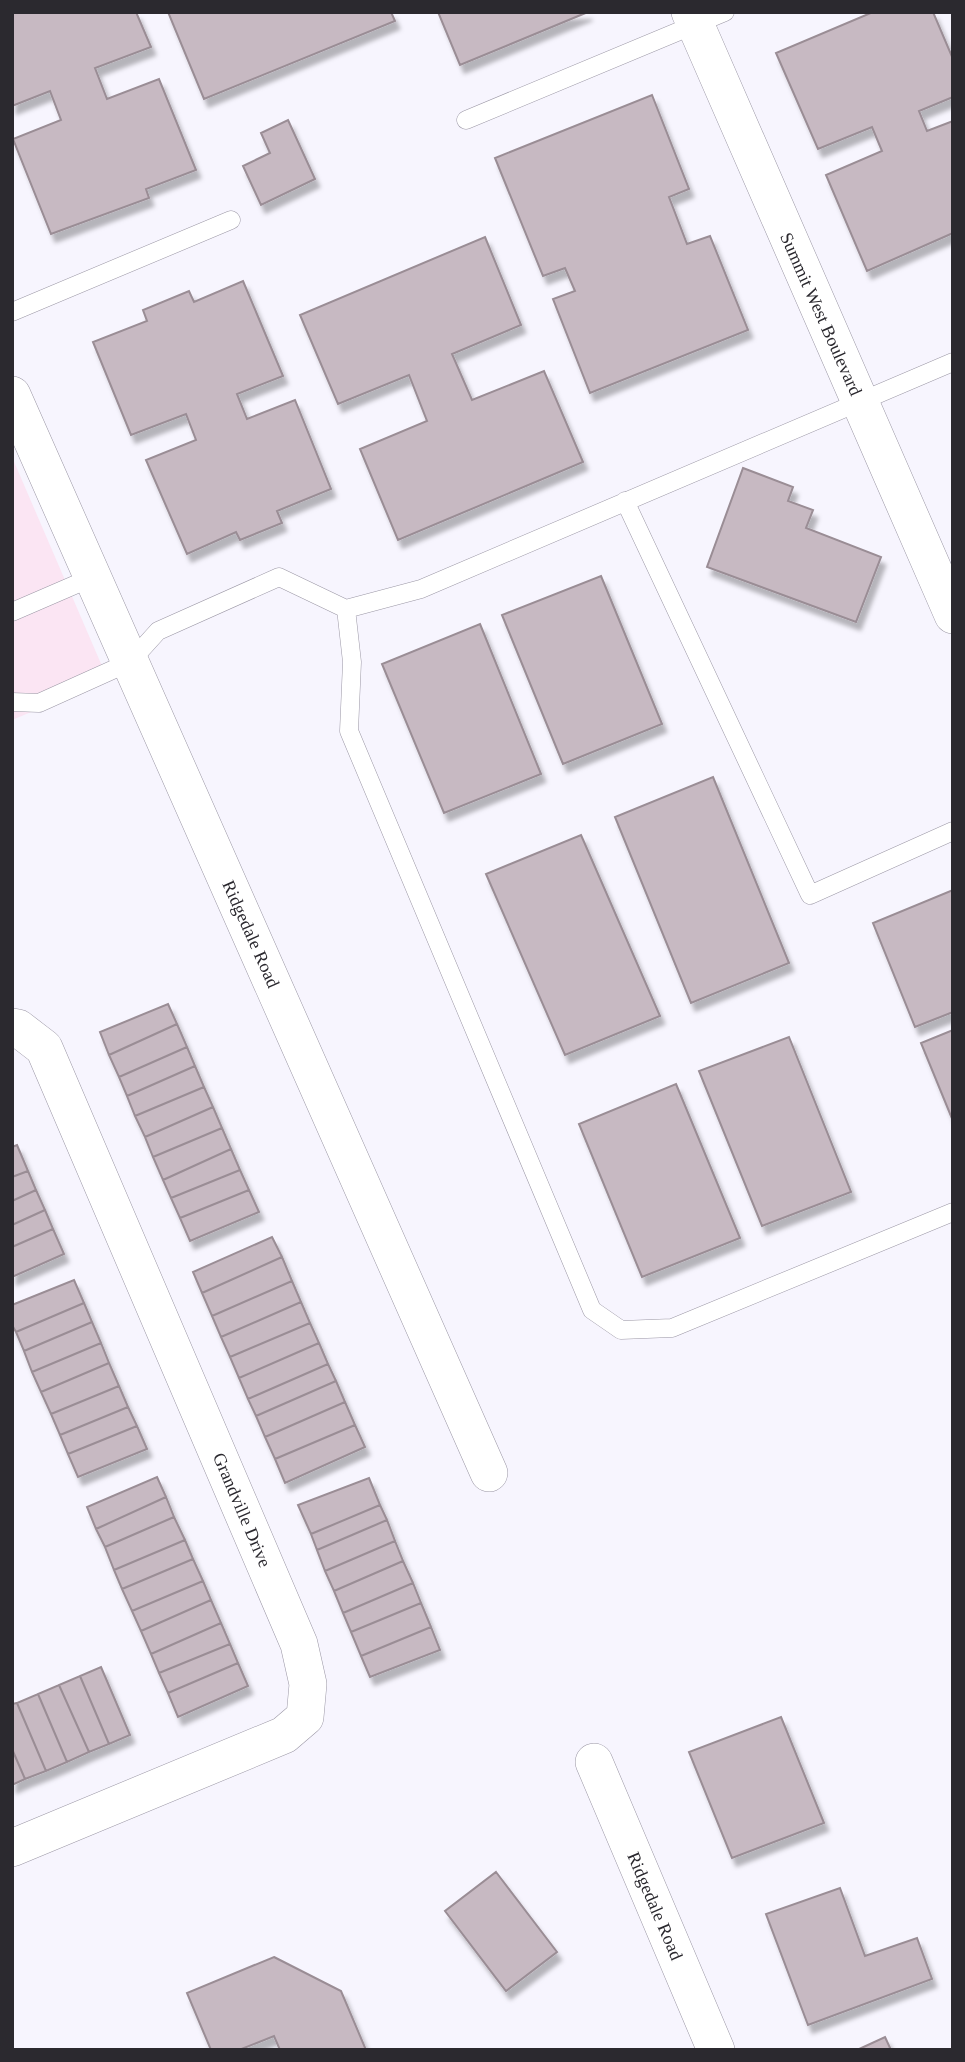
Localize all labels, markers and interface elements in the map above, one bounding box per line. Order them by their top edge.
street label: Summit West Boulevard [776,229,866,399]
street label: Ridgedale Road [218,877,284,991]
street label: Grandville Drive [209,1450,275,1570]
street label: Ridgedale Road [623,1849,687,1963]

